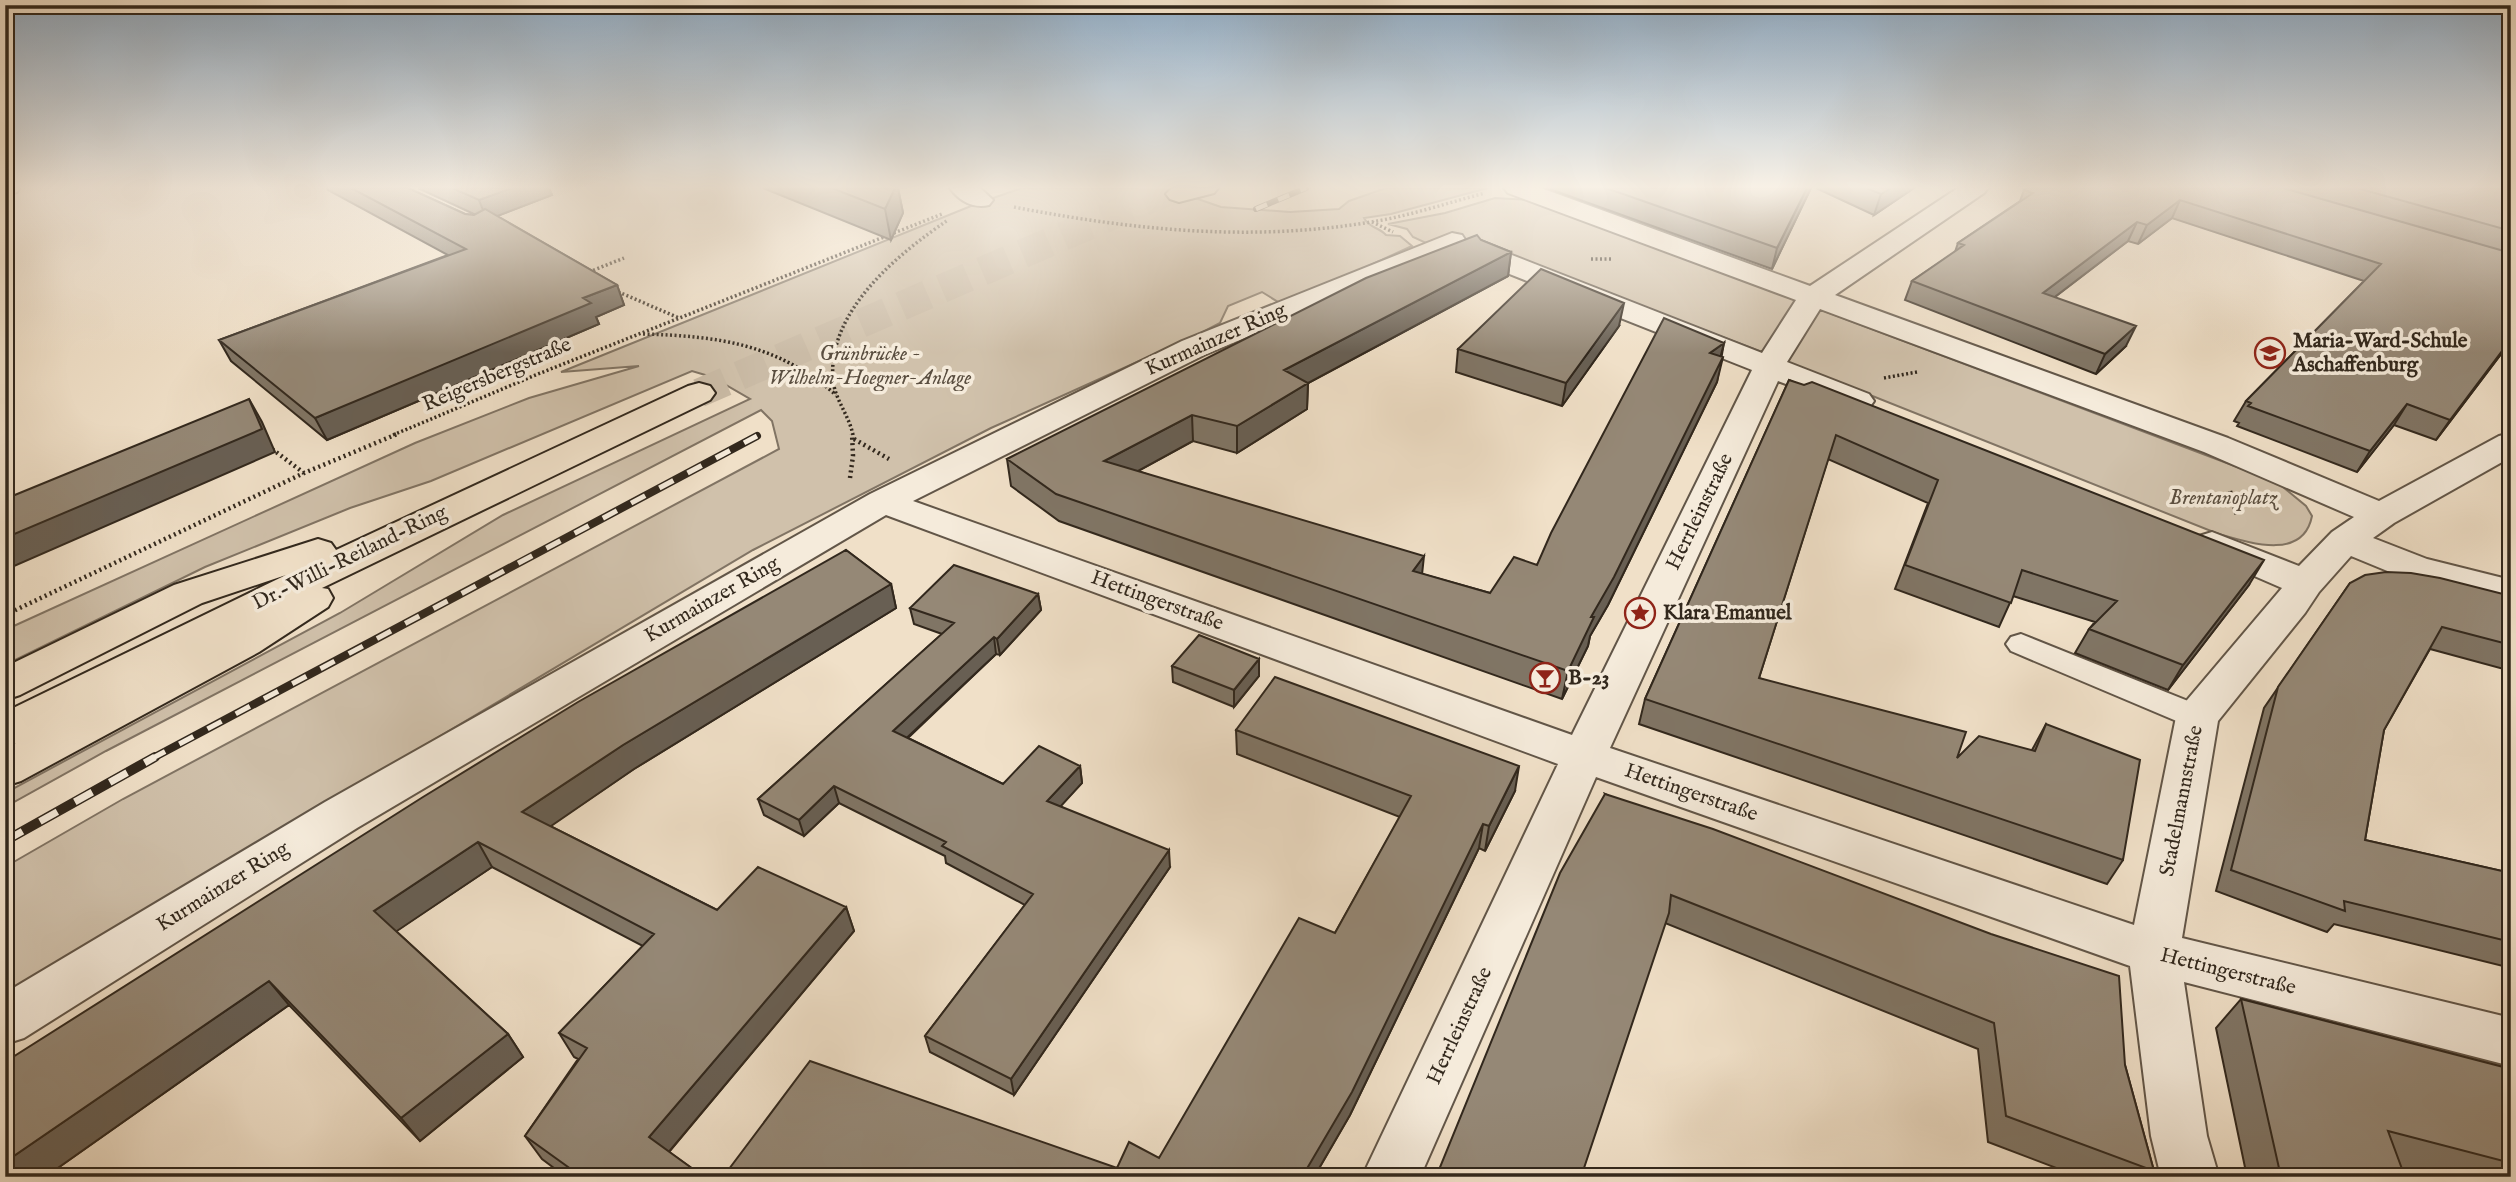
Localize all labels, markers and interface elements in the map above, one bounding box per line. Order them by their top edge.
street label: Kurmainzer Ring [1141,297,1291,383]
place label: Maria-Ward-Schule Aschaffenburg [2292,328,2468,379]
street label: Reigersbergstraße [419,331,576,419]
school or university icon: Maria-Ward-Schule Aschaffenburg [2253,336,2287,370]
park label: Grünbrücke - Wilhelm-Hoegner-Anlage [769,341,971,392]
street label: Herrleinstraße [1660,449,1740,575]
park label: Brentanoplatz [2169,485,2279,512]
street label: Dr.-Willi-Reiland-Ring [248,499,452,617]
street label: Kurmainzer Ring [640,550,785,650]
street label: Hettingerstraße [1087,565,1227,638]
place icon: Klara Emanuel [1623,596,1657,630]
place label: Klara Emanuel [1663,600,1793,627]
bar icon: B-23 [1528,661,1562,695]
place label: B-23 [1568,665,1609,692]
street label: Stadelmannstraße [2154,723,2210,879]
street label: Hettingerstraße [1621,758,1762,829]
street label: Kurmainzer Ring [152,835,295,939]
street label: Hettingerstraße [2157,942,2299,1002]
street label: Herrleinstraße [1421,963,1499,1089]

